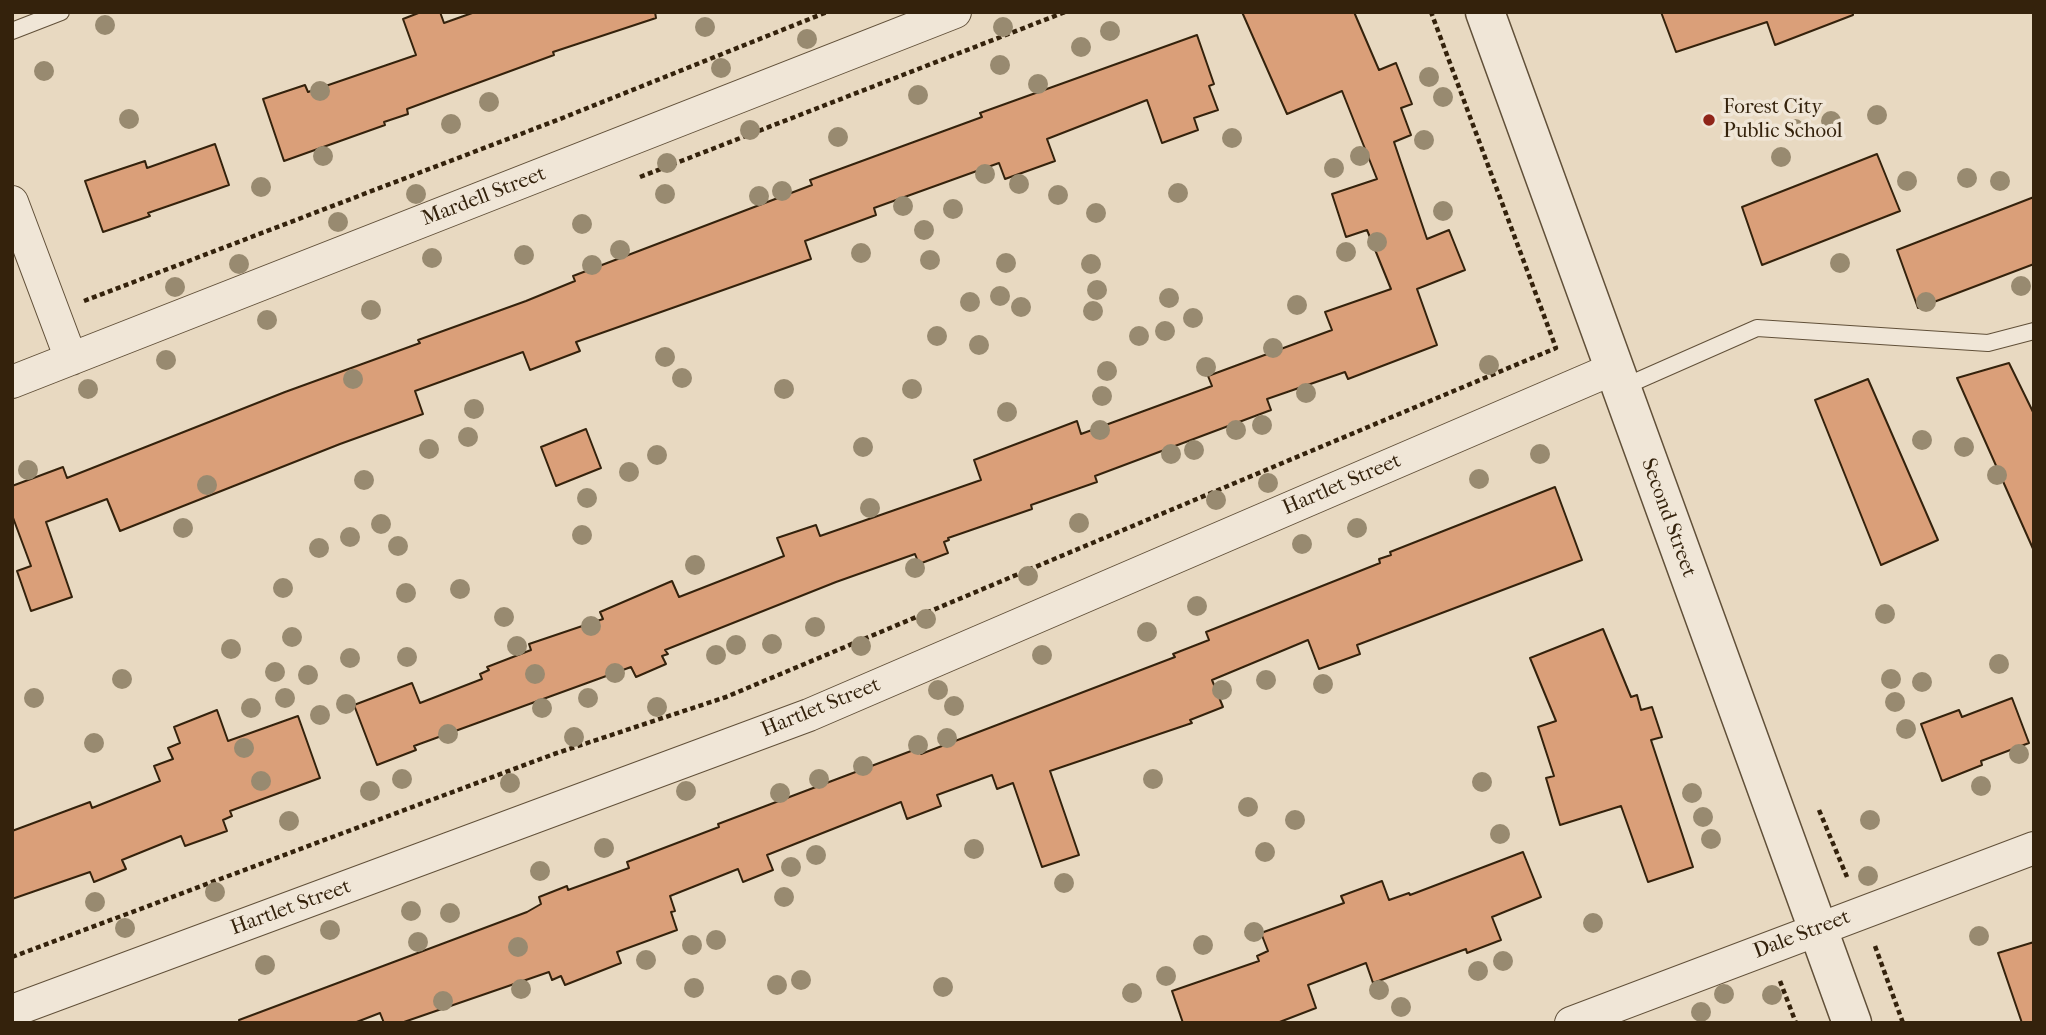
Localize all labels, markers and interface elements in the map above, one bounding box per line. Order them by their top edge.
place label: Forest City Public School [1723,95,1843,145]
marker: Forest City Public School [1701,112,1717,128]
street label: Mardell Street [418,162,550,232]
street label: Hartlet Street [1279,449,1405,521]
street label: Second Street [1635,455,1701,581]
street label: Hartlet Street [758,673,884,743]
street label: Hartlet Street [227,875,355,941]
street label: Dale Street [1750,905,1854,965]

